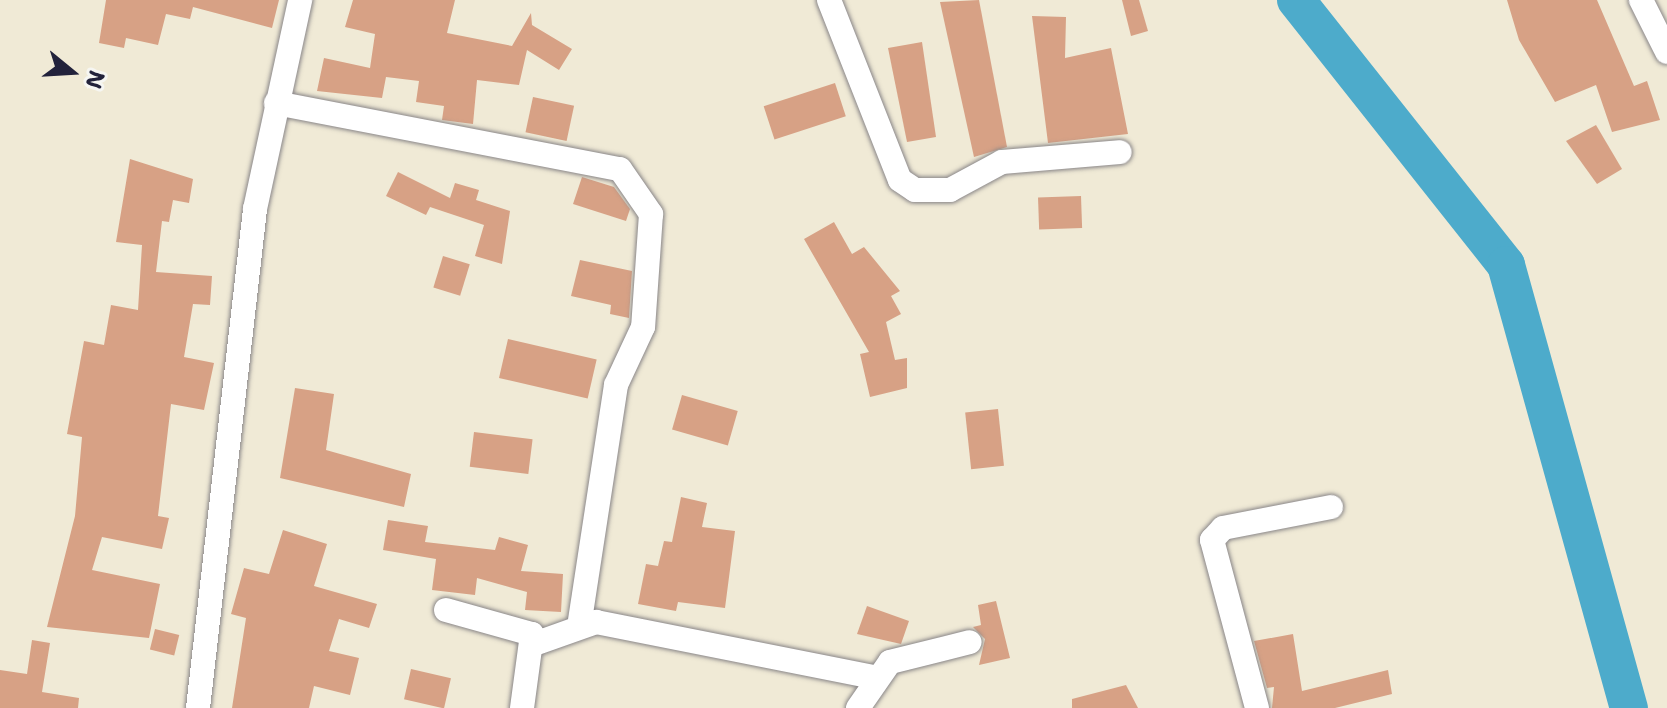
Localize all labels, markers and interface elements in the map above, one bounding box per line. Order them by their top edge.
north arrow [32,32,112,112]
text: N [79,67,112,92]

